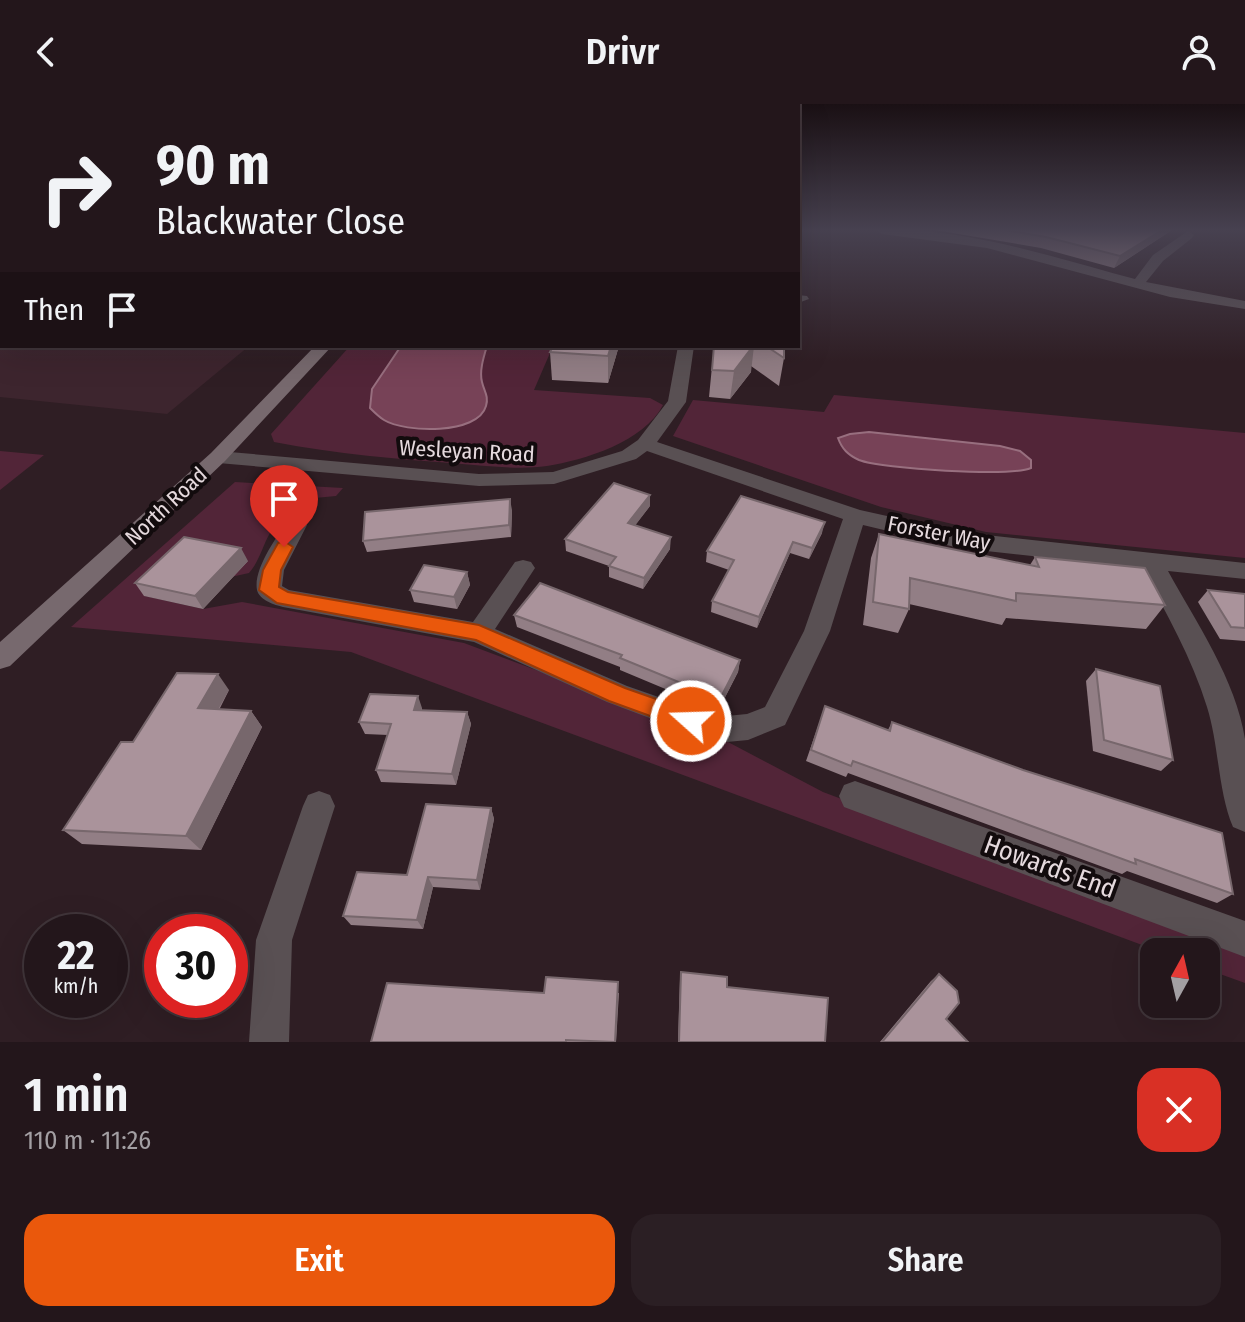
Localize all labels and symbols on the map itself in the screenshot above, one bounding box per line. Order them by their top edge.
street label: Wesleyan Road [399,434,535,468]
street label: North Road [119,461,213,551]
pin [250,465,318,547]
street label: Forster Way [885,510,993,556]
position arrow [649,679,733,763]
street label: Howards End [980,829,1120,905]
speed limit sign: 30 [144,914,248,1018]
north arrow [1140,938,1220,1018]

